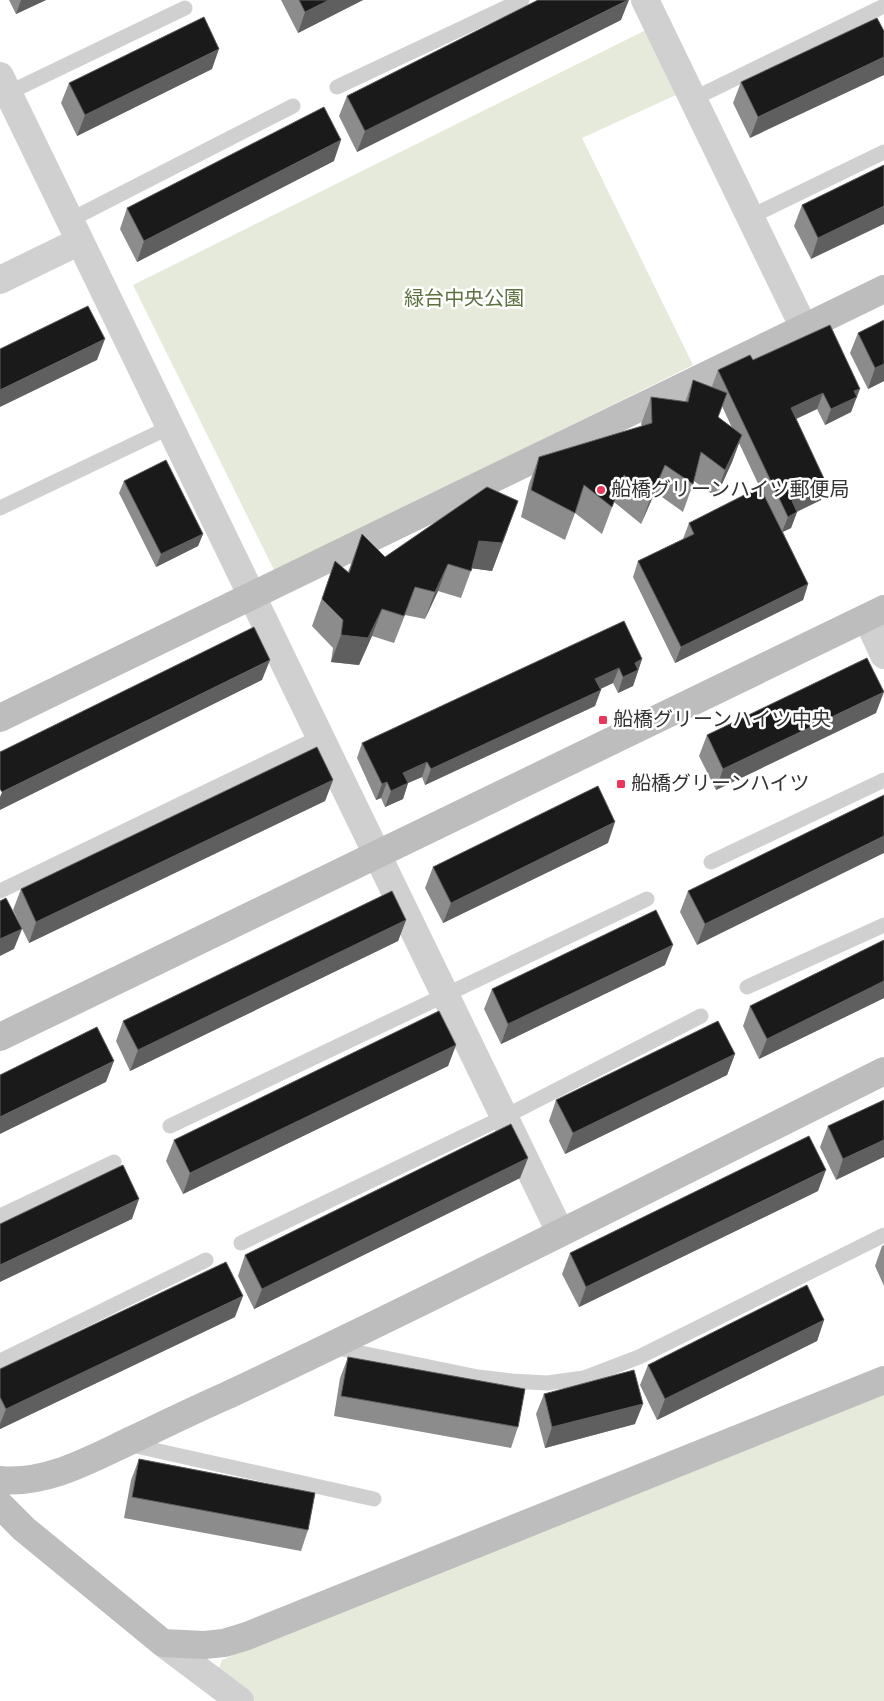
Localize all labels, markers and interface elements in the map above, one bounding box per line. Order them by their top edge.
park label: 緑台中央公園 [404,288,524,309]
place label: 船橋グリーンハイツ郵便局 [611,479,850,500]
marker: 船橋グリーンハイツ郵便局 [595,484,607,496]
place label: 船橋グリーンハイツ中央 [613,709,832,730]
marker: 船橋グリーンハイツ中央 [597,714,609,726]
place label: 船橋グリーンハイツ [631,773,810,794]
marker: 船橋グリーンハイツ [615,778,627,790]

